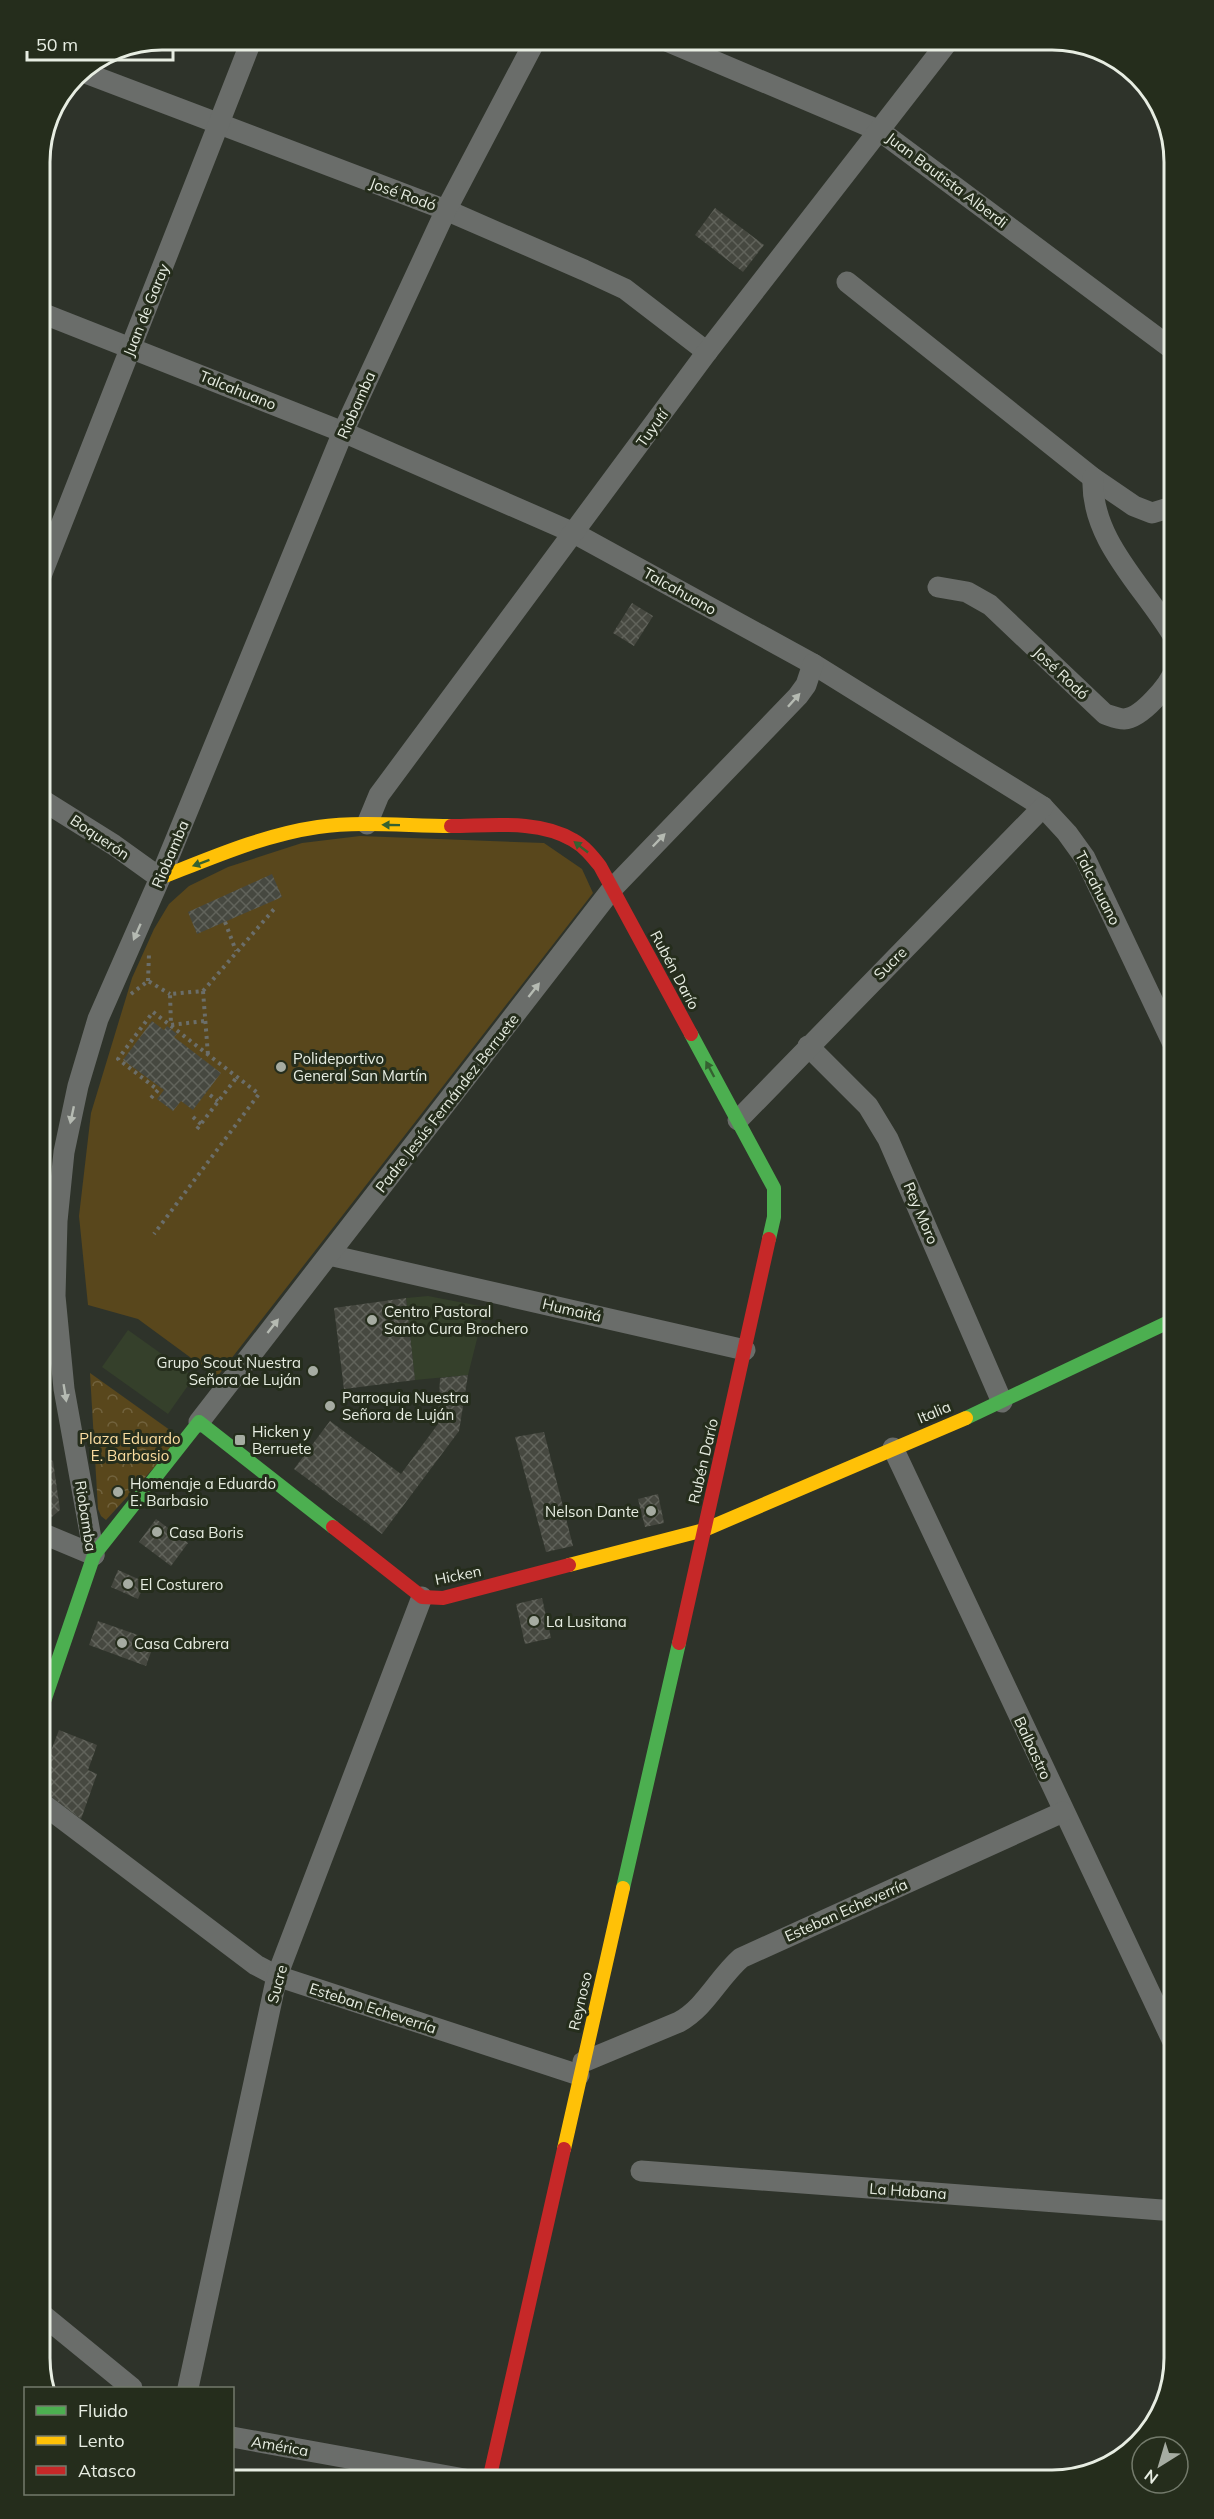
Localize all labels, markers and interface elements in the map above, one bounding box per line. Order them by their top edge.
scale bar [27,24,172,62]
text: 50 m [36,33,78,56]
street label: Juan Bautista Alberdi [883,128,1011,232]
street label: José Rodó [367,173,439,215]
street label: Juan de Garay [119,261,173,359]
street label: Talcahuano [197,366,279,414]
street label: Riobamba [333,368,379,442]
street label: Tuyutí [632,404,673,451]
street label: Talcahuano [640,563,720,619]
street label: José Rodó [1029,642,1093,704]
one-way arrow [787,692,801,707]
street label: Boquerón [67,810,133,864]
street label: Riobamba [147,817,193,891]
one-way arrow [381,820,400,830]
one-way arrow [652,833,666,848]
one-way arrow [573,840,589,853]
street label: Talcahuano [1071,848,1125,928]
one-way arrow [192,858,210,868]
one-way arrow [131,923,141,941]
street label: Rubén Darío [646,927,704,1013]
street label: Sucre [870,943,910,983]
one-way arrow [528,982,540,997]
street label: Padre Jesús Fernández Berruete [371,1010,523,1196]
place label: Polideportivo General San Martín [293,1049,427,1085]
marker: Polideportivo General San Martín [274,1060,288,1074]
one-way arrow [705,1060,715,1077]
one-way arrow [67,1106,76,1125]
street label: Rey Moro [899,1179,943,1247]
street label: Humaitá [541,1294,603,1326]
place label: Centro Pastoral Santo Cura Brochero [384,1302,528,1338]
marker: Centro Pastoral Santo Cura Brochero [365,1313,379,1327]
one-way arrow [267,1319,279,1334]
place label: Grupo Scout Nuestra Señora de Luján [156,1353,301,1389]
marker: Grupo Scout Nuestra Señora de Luján [306,1364,320,1378]
one-way arrow [60,1383,69,1402]
place label: Parroquia Nuestra Señora de Luján [342,1388,469,1424]
street label: Italia [915,1397,953,1427]
marker: Parroquia Nuestra Señora de Luján [323,1399,337,1413]
street label: Rubén Darío [684,1417,722,1505]
place label: Hicken y Berruete [252,1422,311,1458]
park label: Plaza Eduardo E. Barbasio [79,1429,181,1465]
marker: Hicken y Berruete [233,1433,247,1447]
place label: Homenaje a Eduardo E. Barbasio [130,1474,276,1510]
street label: Riobamba [71,1479,101,1553]
marker: Homenaje a Eduardo E. Barbasio [111,1485,125,1499]
place label: Nelson Dante [545,1502,639,1521]
marker: Nelson Dante [644,1504,658,1518]
place label: Casa Boris [169,1523,244,1542]
marker: Casa Boris [150,1525,164,1539]
street label: Hicken [433,1561,483,1589]
place label: El Costurero [140,1575,223,1594]
marker: El Costurero [121,1577,135,1591]
place label: La Lusitana [546,1612,627,1631]
marker: La Lusitana [527,1614,541,1628]
place label: Casa Cabrera [134,1634,229,1653]
marker: Casa Cabrera [115,1636,129,1650]
street label: Balbastro [1010,1713,1056,1783]
street label: Esteban Echeverría [782,1874,910,1946]
street label: Sucre [263,1963,291,2005]
street label: Reynoso [564,1970,596,2032]
street label: Esteban Echeverría [307,1978,439,2038]
street label: La Habana [869,2179,947,2203]
legend [24,2387,234,2495]
text: Fluido [78,2399,128,2422]
text: Lento [78,2429,125,2452]
street label: América [250,2432,310,2460]
north arrow [1130,2435,1190,2495]
text: Atasco [78,2459,136,2482]
text: N [1140,2465,1162,2489]

